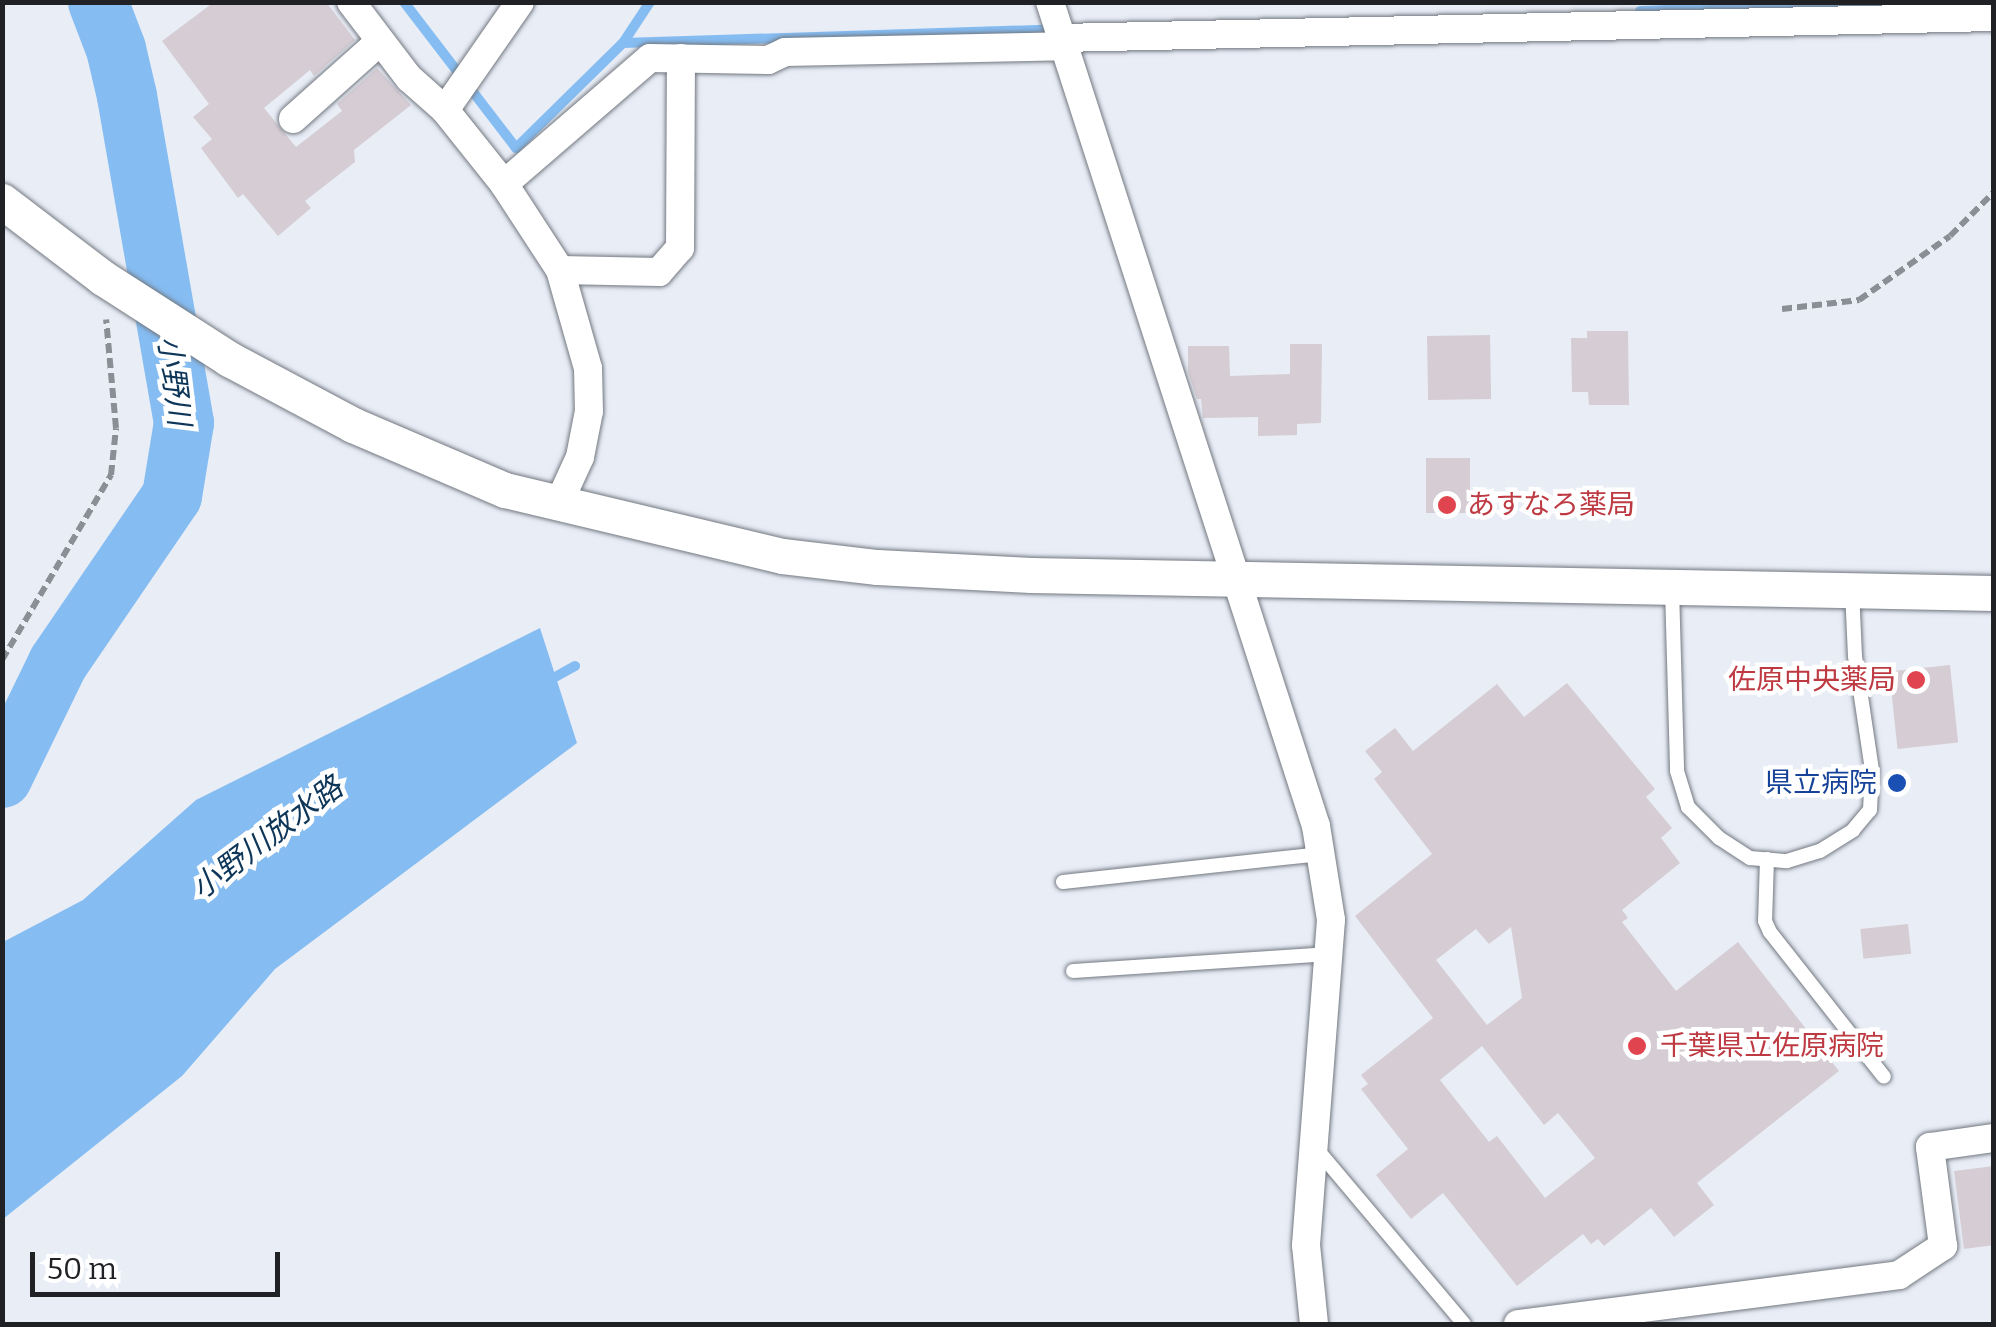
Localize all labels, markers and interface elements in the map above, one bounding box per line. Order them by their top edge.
water label: 小野川 [151,334,197,428]
place label: あすなろ薬局 [1467,488,1635,522]
marker: あすなろ薬局 [1436,494,1458,516]
place label: 佐原中央薬局 [1728,663,1896,697]
marker: 佐原中央薬局 [1905,669,1927,691]
place label: 県立病院 [1765,766,1877,800]
water label: 小野川放水路 [184,769,350,907]
marker: 県立病院 [1886,772,1908,794]
place label: 千葉県立佐原病院 [1660,1029,1884,1063]
marker: 千葉県立佐原病院 [1624,1033,1650,1059]
scale bar [35,1232,285,1294]
text: 50 m [47,1251,117,1287]

